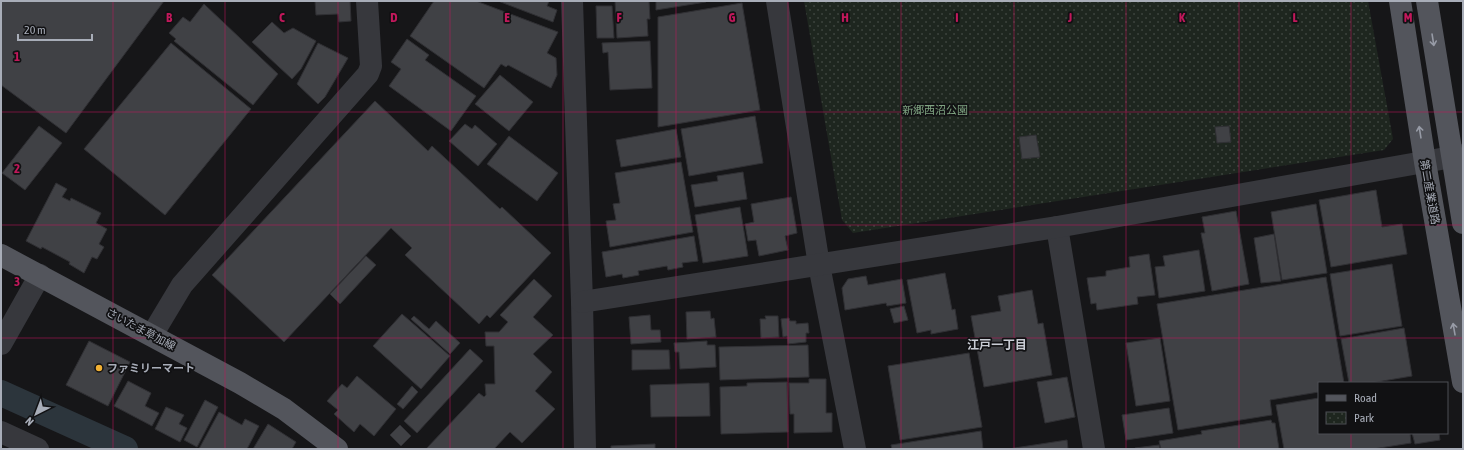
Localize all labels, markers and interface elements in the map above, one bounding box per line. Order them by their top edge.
text: B [166,10,173,25]
text: C [279,10,285,25]
text: D [390,10,398,25]
text: E [504,10,510,25]
text: F [616,10,622,25]
text: G [729,10,736,25]
text: H [841,10,849,25]
text: I [955,10,959,25]
text: J [1067,10,1072,25]
text: K [1179,10,1186,25]
text: L [1292,10,1298,25]
text: M [1404,10,1413,25]
scale bar [18,16,92,42]
text: 20 m [24,23,46,37]
one-way arrow [1429,33,1437,46]
text: 1 [14,49,20,64]
park label: 新郷西沼公園 [902,104,968,116]
one-way arrow [1416,126,1424,139]
street label: 第二産業道路 [1418,158,1442,226]
text: 2 [14,161,20,176]
text: 3 [14,274,20,289]
street label: さいたま草加線 [104,306,178,352]
one-way arrow [1450,323,1458,336]
district label: 江戸一丁目 [967,338,1027,352]
place label: ファミリーマート [107,362,195,374]
marker: ファミリーマート [94,363,104,373]
legend [1318,382,1448,434]
text: Road [1354,391,1377,405]
north arrow [16,394,56,434]
text: Park [1354,411,1375,425]
text: N [23,415,36,428]

